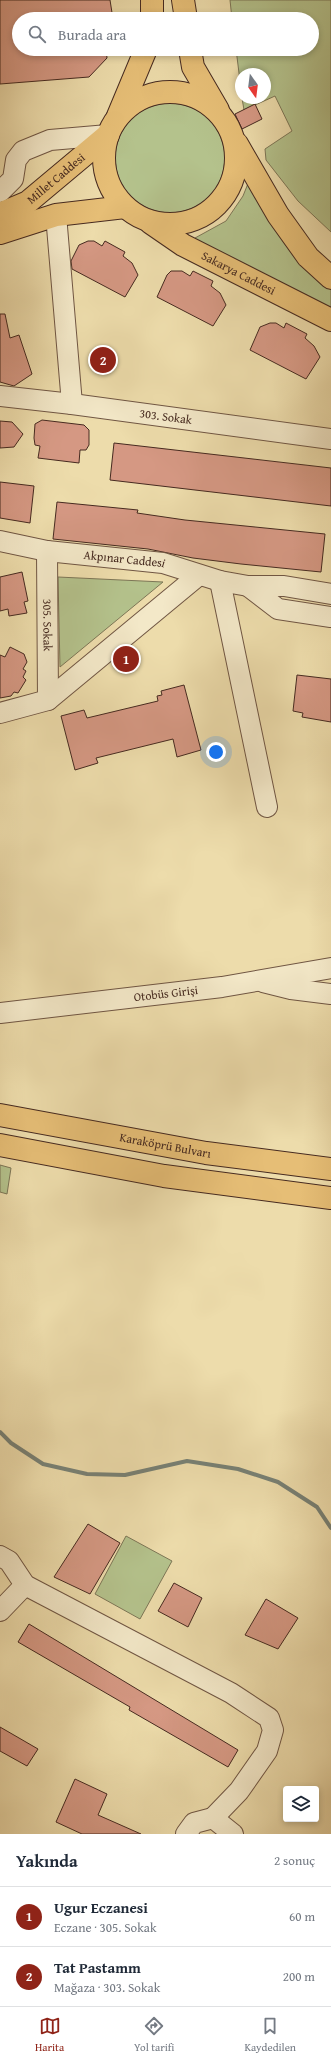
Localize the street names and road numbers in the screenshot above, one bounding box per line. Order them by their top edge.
street label: Millet Caddesi [23,148,89,208]
street label: Sakarya Caddesi [199,247,279,299]
street label: 303. Sokak [138,404,194,428]
street label: Akpınar Caddesi [83,546,169,572]
street label: 305. Sokak [39,599,57,652]
street label: Otobüs Girişi [133,981,200,1005]
street label: Karaköprü Bulvarı [118,1128,213,1162]

